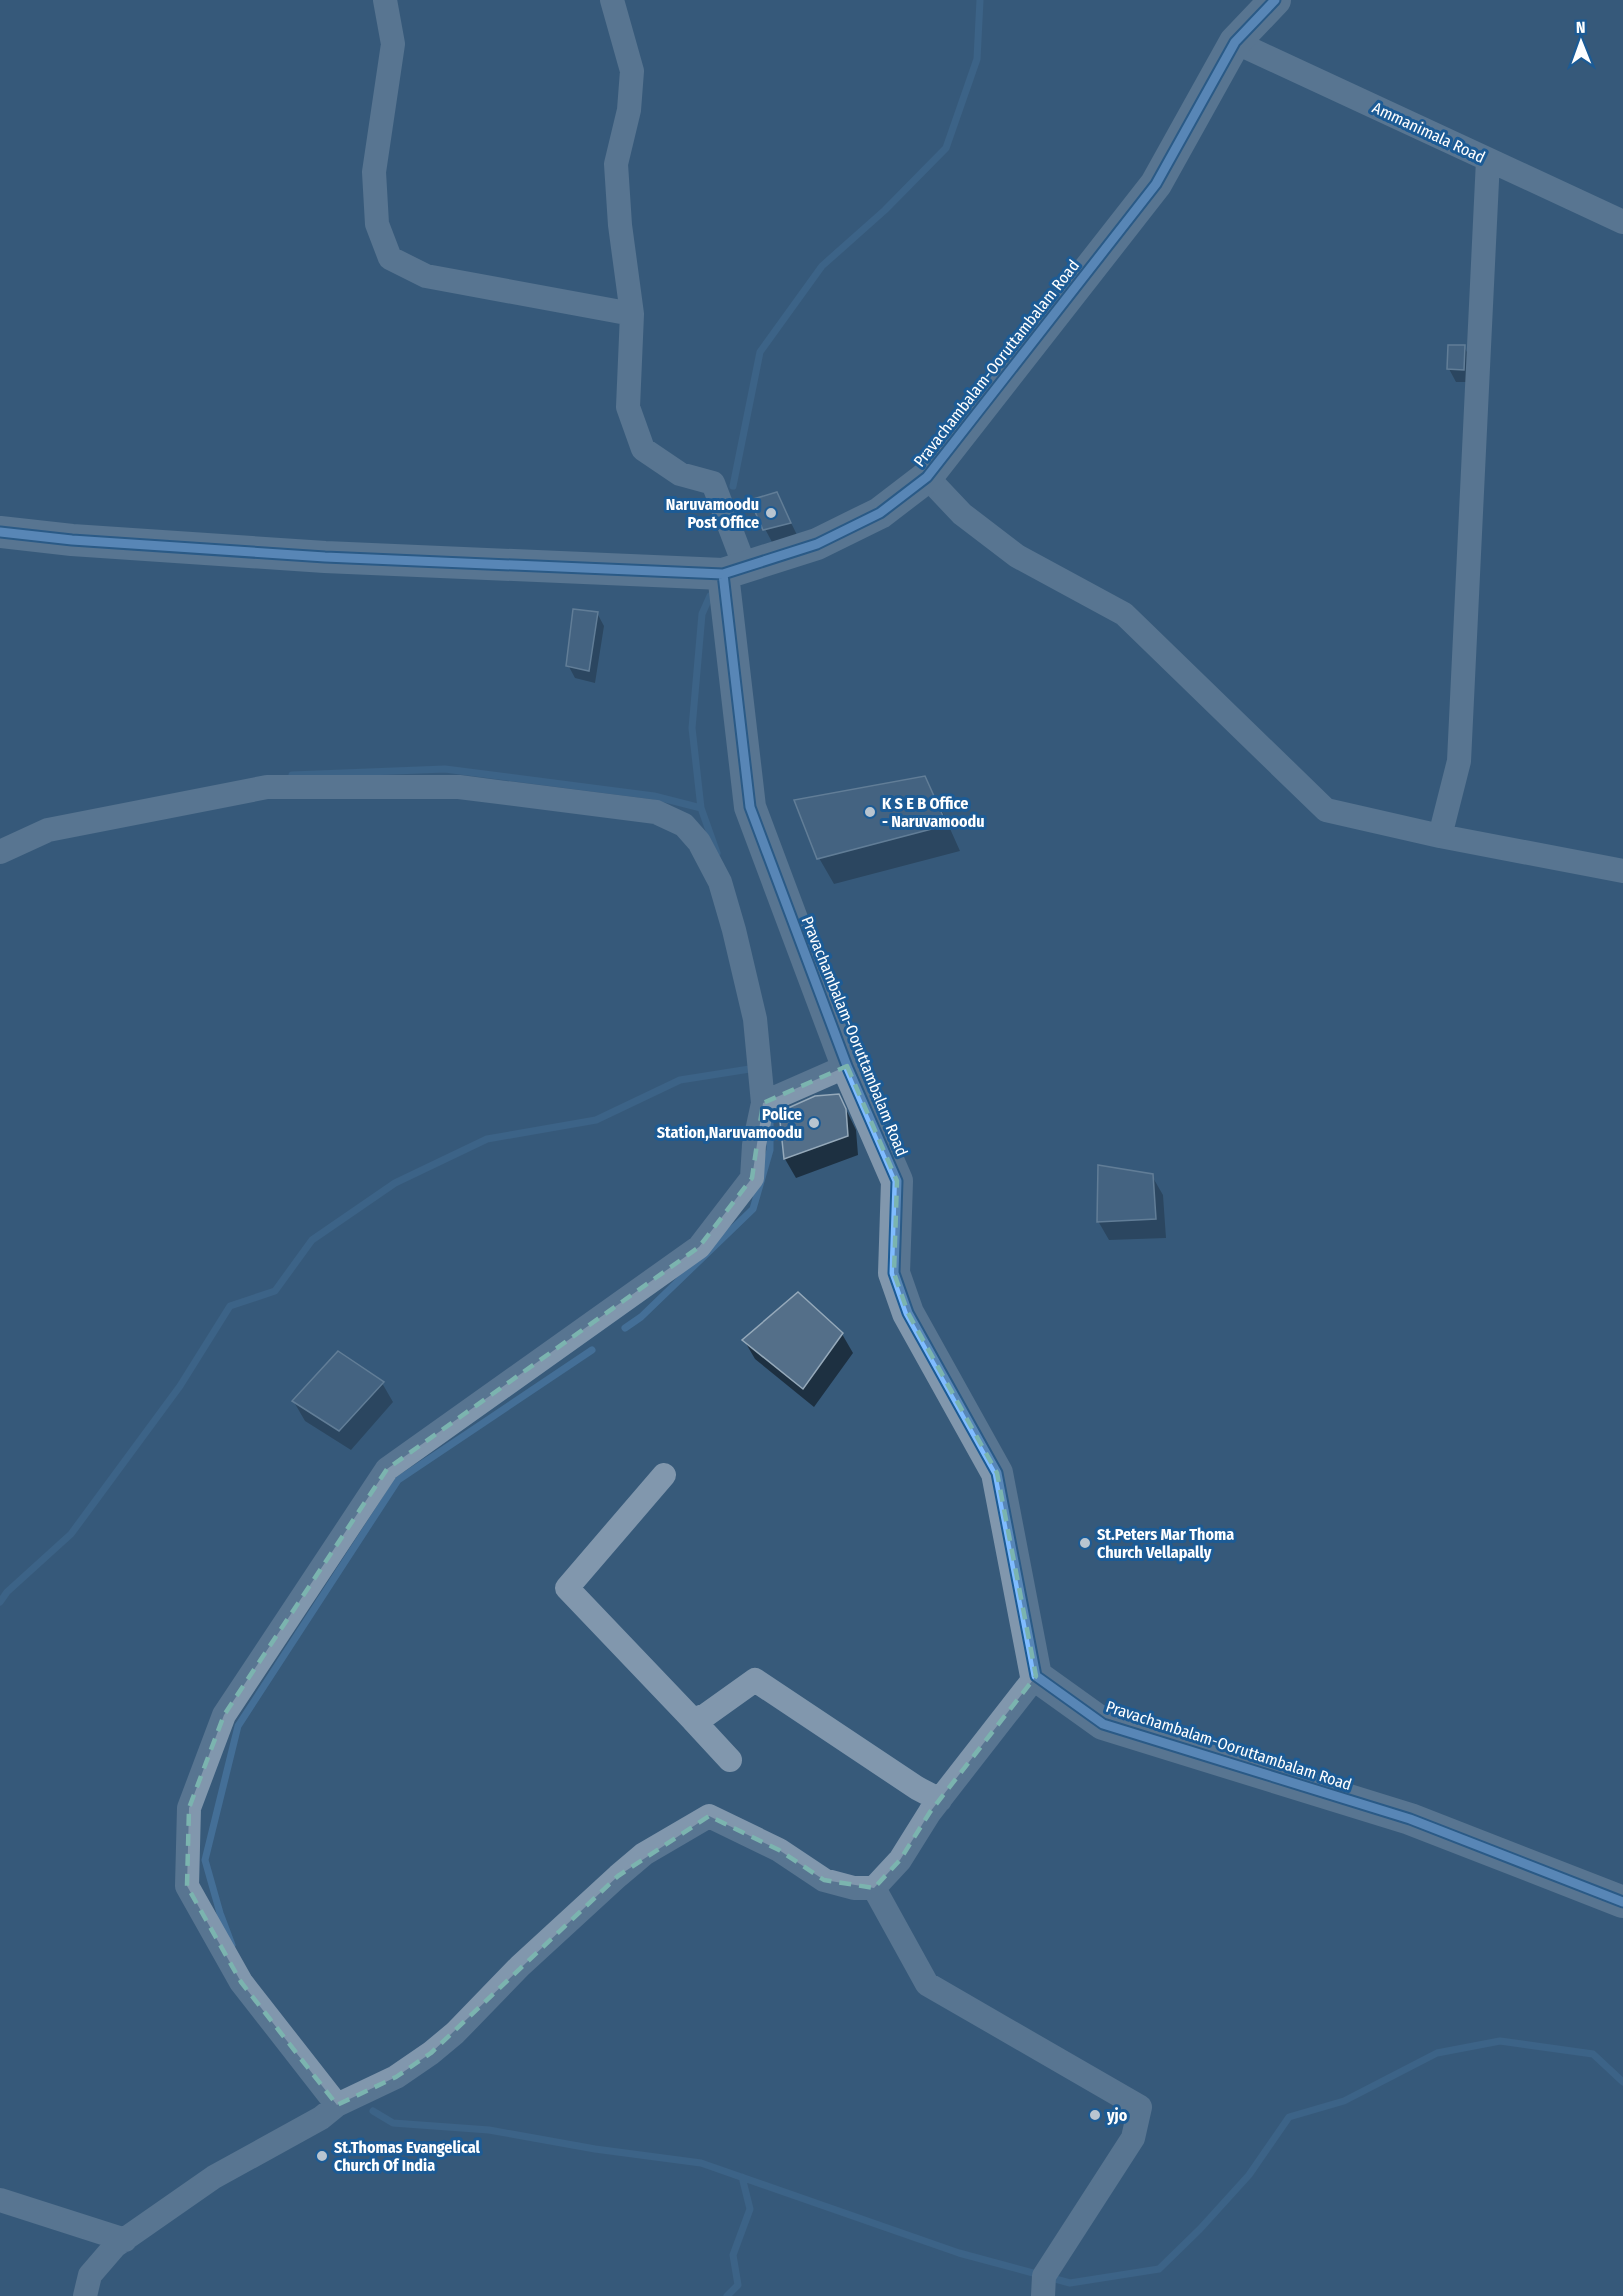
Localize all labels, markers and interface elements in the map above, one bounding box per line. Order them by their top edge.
north arrow [1551,12,1611,72]
text: N [1576,18,1586,37]
street label: Ammanimala Road [1369,98,1488,167]
street label: Pravachambalam-Ooruttambalam Road [910,256,1083,471]
place label: Naruvamoodu Post Office [666,495,759,532]
marker: Naruvamoodu Post Office [764,506,778,520]
place label: K S E B Office - Naruvamoodu [882,794,985,831]
marker: K S E B Office - Naruvamoodu [863,805,877,819]
street label: Pravachambalam-Ooruttambalam Road [798,913,912,1159]
place label: Police Station,Naruvamoodu [657,1105,802,1142]
marker: Police Station,Naruvamoodu [807,1116,821,1130]
place label: St.Peters Mar Thoma Church Vellapally [1097,1525,1234,1562]
marker: St.Peters Mar Thoma Church Vellapally [1078,1536,1092,1550]
street label: Pravachambalam-Ooruttambalam Road [1104,1697,1354,1794]
place label: yjo [1106,2106,1128,2125]
marker: yjo [1088,2108,1102,2122]
place label: St.Thomas Evangelical Church Of India [334,2138,481,2175]
marker: St.Thomas Evangelical Church Of India [315,2149,329,2163]

